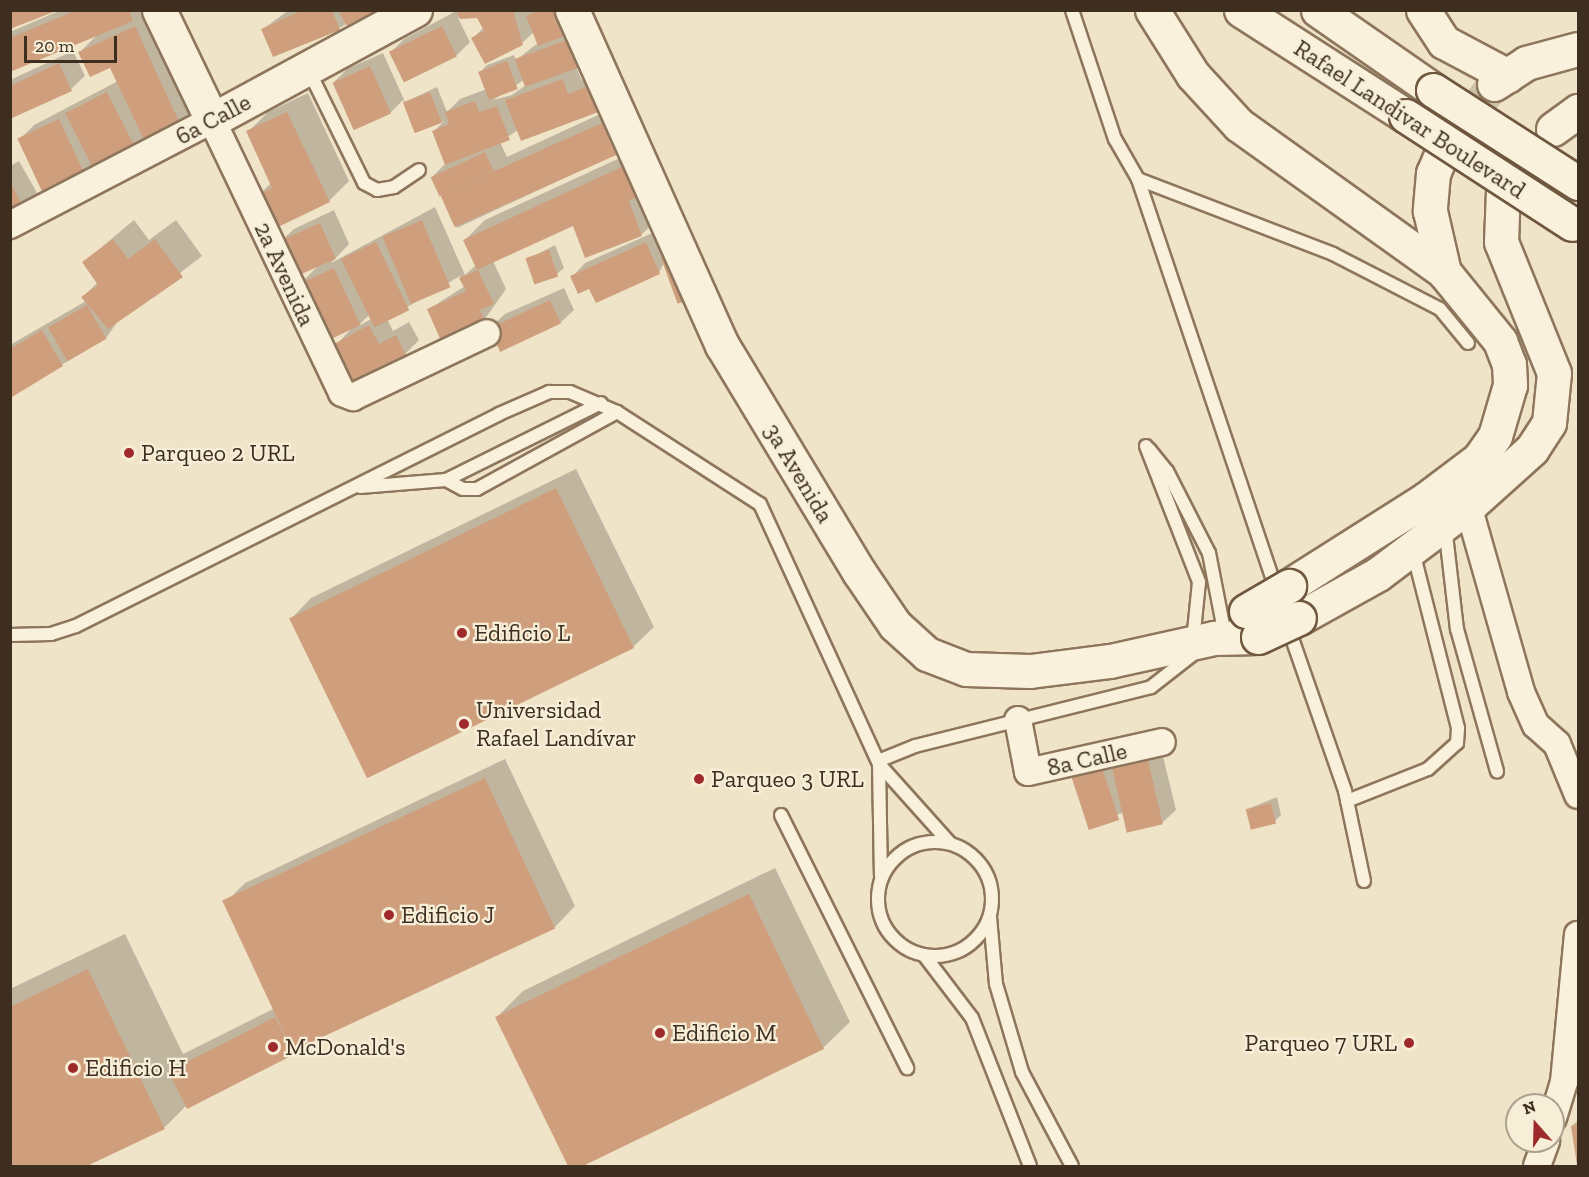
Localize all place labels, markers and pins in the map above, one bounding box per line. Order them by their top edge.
place label: Parqueo 2 URL [141,439,295,467]
marker: Parqueo 2 URL [122,446,136,460]
place label: Edificio L [474,619,570,647]
marker: Edificio L [455,626,469,640]
place label: Universidad Rafael Landívar [476,696,637,752]
marker: Universidad Rafael Landívar [457,717,471,731]
place label: Parqueo 3 URL [711,765,864,793]
marker: Parqueo 3 URL [692,772,706,786]
place label: Edificio J [401,901,495,929]
marker: Edificio J [382,908,396,922]
place label: Edificio M [672,1019,776,1047]
marker: Edificio M [653,1026,667,1040]
place label: Parqueo 7 URL [1245,1029,1397,1057]
place label: McDonald's [285,1033,405,1061]
marker: Parqueo 7 URL [1402,1036,1416,1050]
marker: McDonald's [266,1040,280,1054]
place label: Edificio H [85,1054,186,1082]
marker: Edificio H [66,1061,80,1075]

